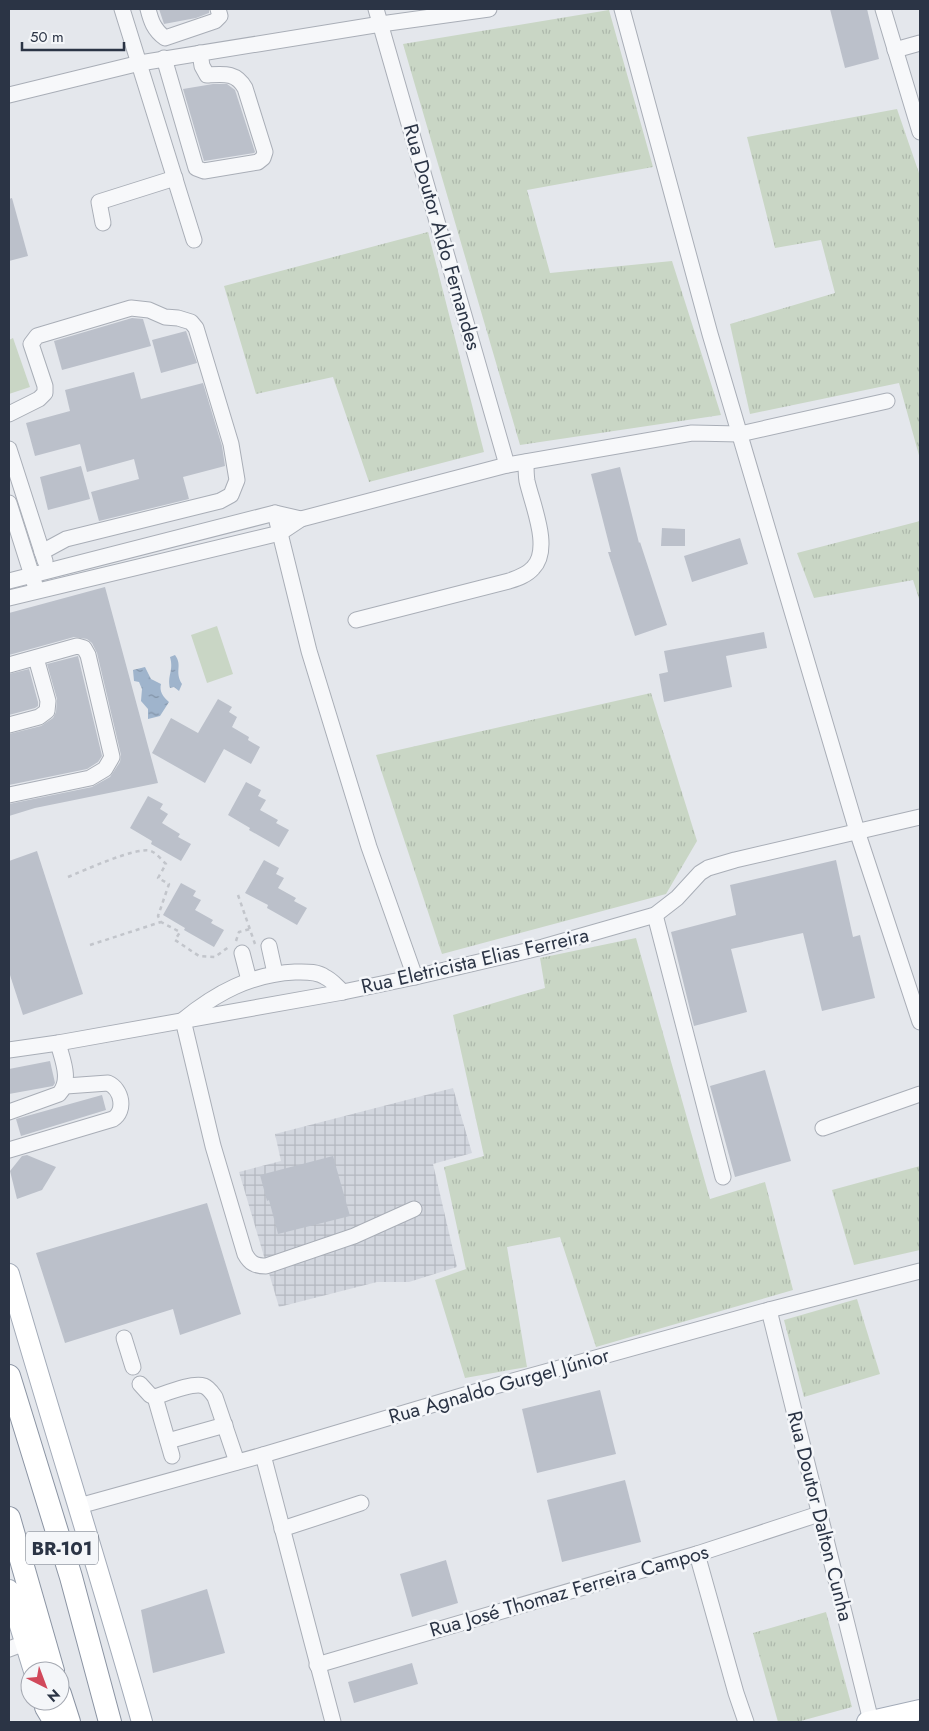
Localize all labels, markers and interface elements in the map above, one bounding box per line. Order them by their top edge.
scale bar [22,20,125,52]
text: 50 m [30,26,64,48]
street label: Rua Doutor Aldo Fernandes [396,121,488,353]
street label: Rua Eletricista Elias Ferreira [358,921,592,1001]
street label: Rua Agnaldo Gurgel Júnior [385,1341,613,1431]
street label: Rua Doutor Dalton Cunha [780,1408,860,1624]
road number: BR-101 [26,1532,98,1565]
street label: Rua José Thomaz Ferreira Campos [426,1537,712,1645]
north arrow [20,1661,70,1711]
text: N [43,1685,65,1707]

